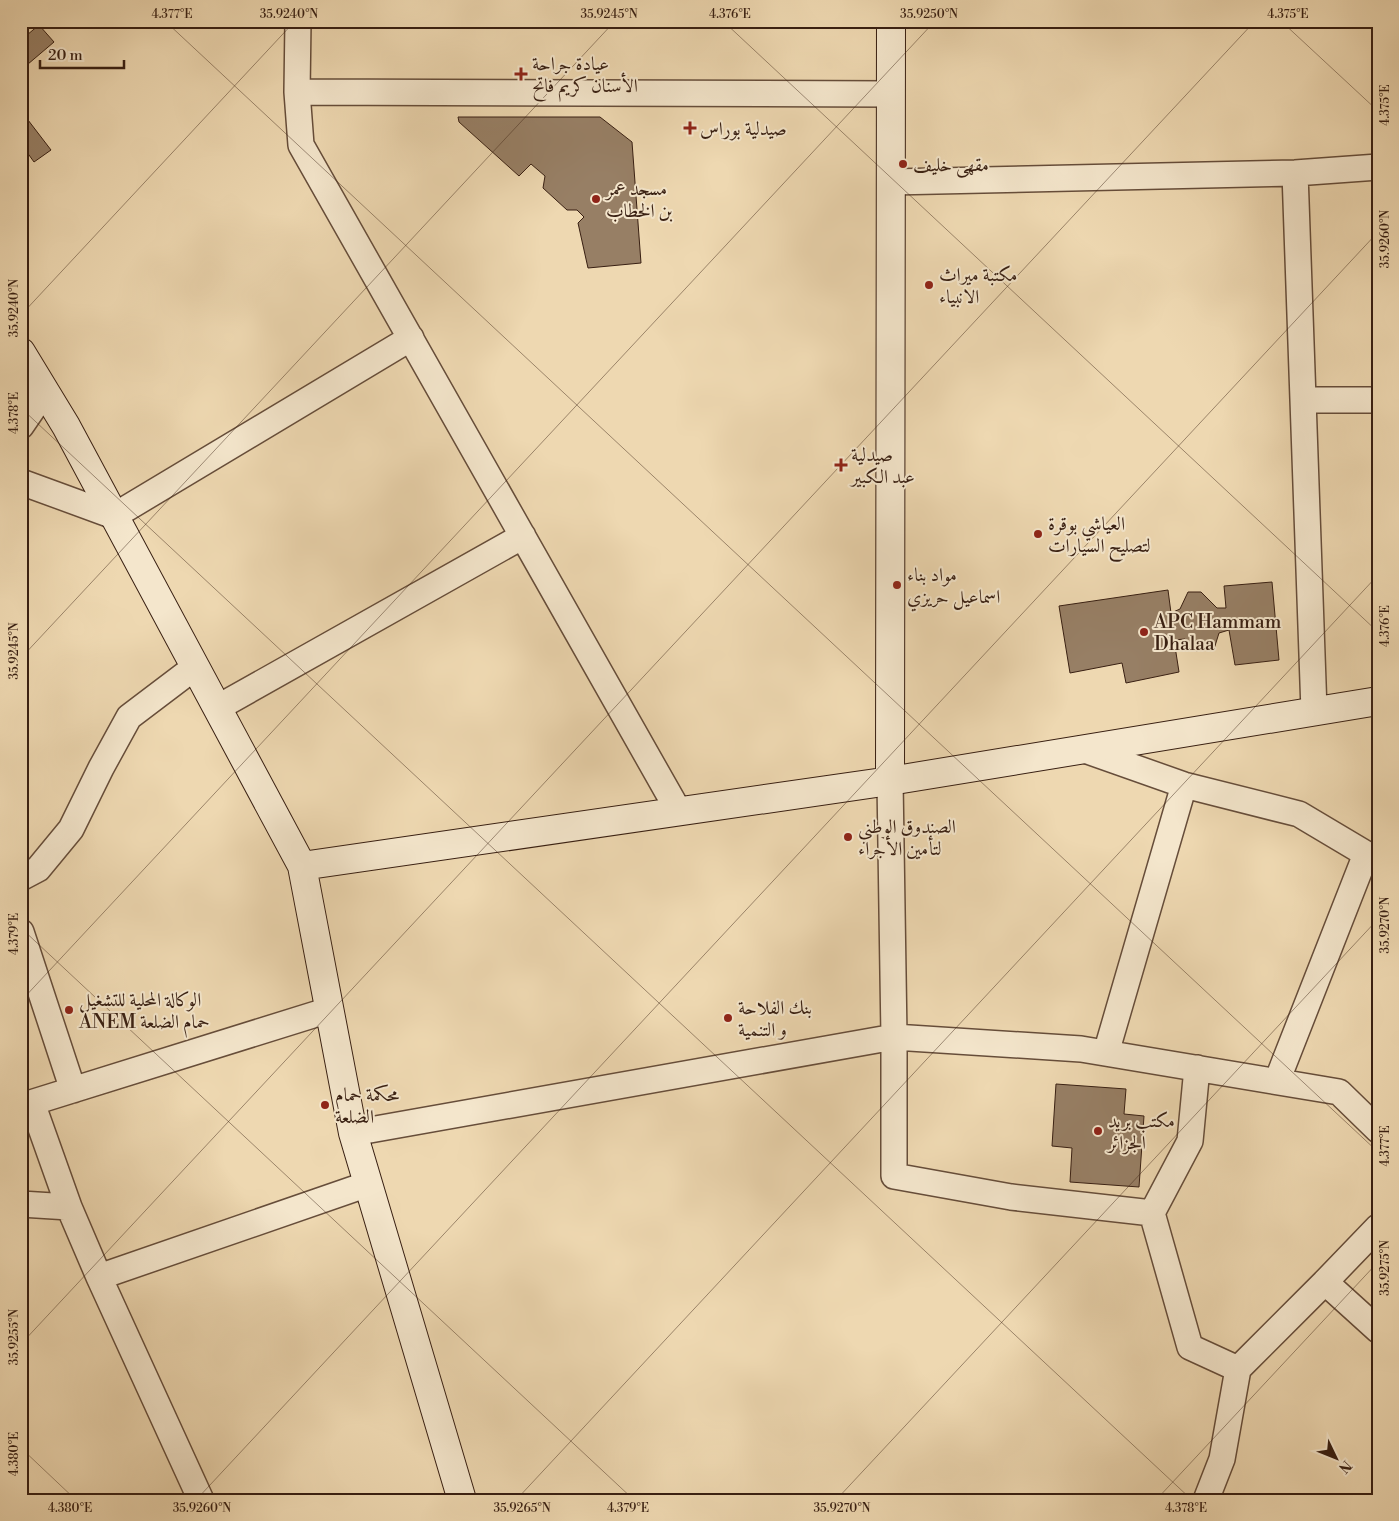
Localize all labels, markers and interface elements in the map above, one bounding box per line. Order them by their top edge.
text: 4.377°E [152,7,192,22]
text: 35.9240°N [260,7,318,22]
text: 35.9245°N [580,7,638,22]
text: 4.376°E [709,7,751,22]
text: 35.9250°N [900,7,958,22]
text: 4.375°E [1267,7,1309,22]
scale bar [40,38,124,70]
text: 20 m [48,46,83,65]
place label: عيادة جراحة الأسنان كريم فاتح [532,52,638,102]
marker: عيادة جراحة الأسنان كريم فاتح [514,67,528,81]
text: 4.375°E [1378,84,1393,126]
place label: صيدلية بوراس [700,117,787,141]
marker: صيدلية بوراس [684,122,696,134]
place label: مقهى خليف [913,153,989,178]
marker: مقهى خليف [897,158,909,170]
place label: مسجد عمر بن الخطاب [604,177,673,223]
marker: مسجد عمر بن الخطاب [590,193,602,205]
text: 35.9260°N [1378,210,1393,268]
place label: مكتبة ميراث الانبياء [939,263,1018,309]
text: 35.9240°N [7,279,22,337]
marker: مكتبة ميراث الانبياء [923,279,935,291]
text: 4.378°E [7,392,22,434]
place label: صيدلية عبد الكبير [849,443,915,489]
marker: صيدلية عبد الكبير [835,459,847,471]
place label: العياشي بوقرة لتصليح السيارات [1048,512,1151,563]
marker: العياشي بوقرة لتصليح السيارات [1032,528,1044,540]
place label: مواد بناء اسماعيل حريزي [907,563,1000,612]
marker: مواد بناء اسماعيل حريزي [891,579,903,591]
text: 4.376°E [1378,605,1393,647]
place label: APC Hammam Dhalaa [1153,610,1282,656]
text: 35.9245°N [7,622,22,680]
marker: APC Hammam Dhalaa [1138,626,1150,638]
place label: الصندوق الوطني لتأمين الأجراء [858,815,956,861]
marker: الصندوق الوطني لتأمين الأجراء [842,831,854,843]
text: 35.9270°N [1378,896,1393,954]
text: 4.379°E [7,913,22,955]
place label: الوكالة المحلية للتشغيل ANEM حمام الضلعة [78,988,210,1038]
place label: بنك الفلاحة و التنمية [738,996,812,1042]
marker: الوكالة المحلية للتشغيل ANEM حمام الضلعة [63,1004,75,1016]
marker: بنك الفلاحة و التنمية [722,1012,734,1024]
place label: محكمة حمام الضلعة [335,1083,400,1129]
marker: محكمة حمام الضلعة [319,1099,331,1111]
place label: مكتب بريد الجزائر [1106,1109,1175,1155]
marker: مكتب بريد الجزائر [1092,1125,1104,1137]
text: 4.377°E [1378,1126,1393,1166]
text: 35.9275°N [1378,1240,1393,1296]
text: 35.9255°N [7,1309,22,1365]
text: 4.380°E [7,1432,22,1476]
north arrow [1312,1434,1362,1484]
text: N [1334,1456,1355,1476]
text: 4.380°E [48,1501,92,1516]
text: 35.9260°N [173,1501,231,1516]
text: 35.9265°N [493,1501,551,1516]
text: 4.379°E [607,1501,649,1516]
text: 35.9270°N [813,1501,871,1516]
text: 4.378°E [1165,1501,1207,1516]

